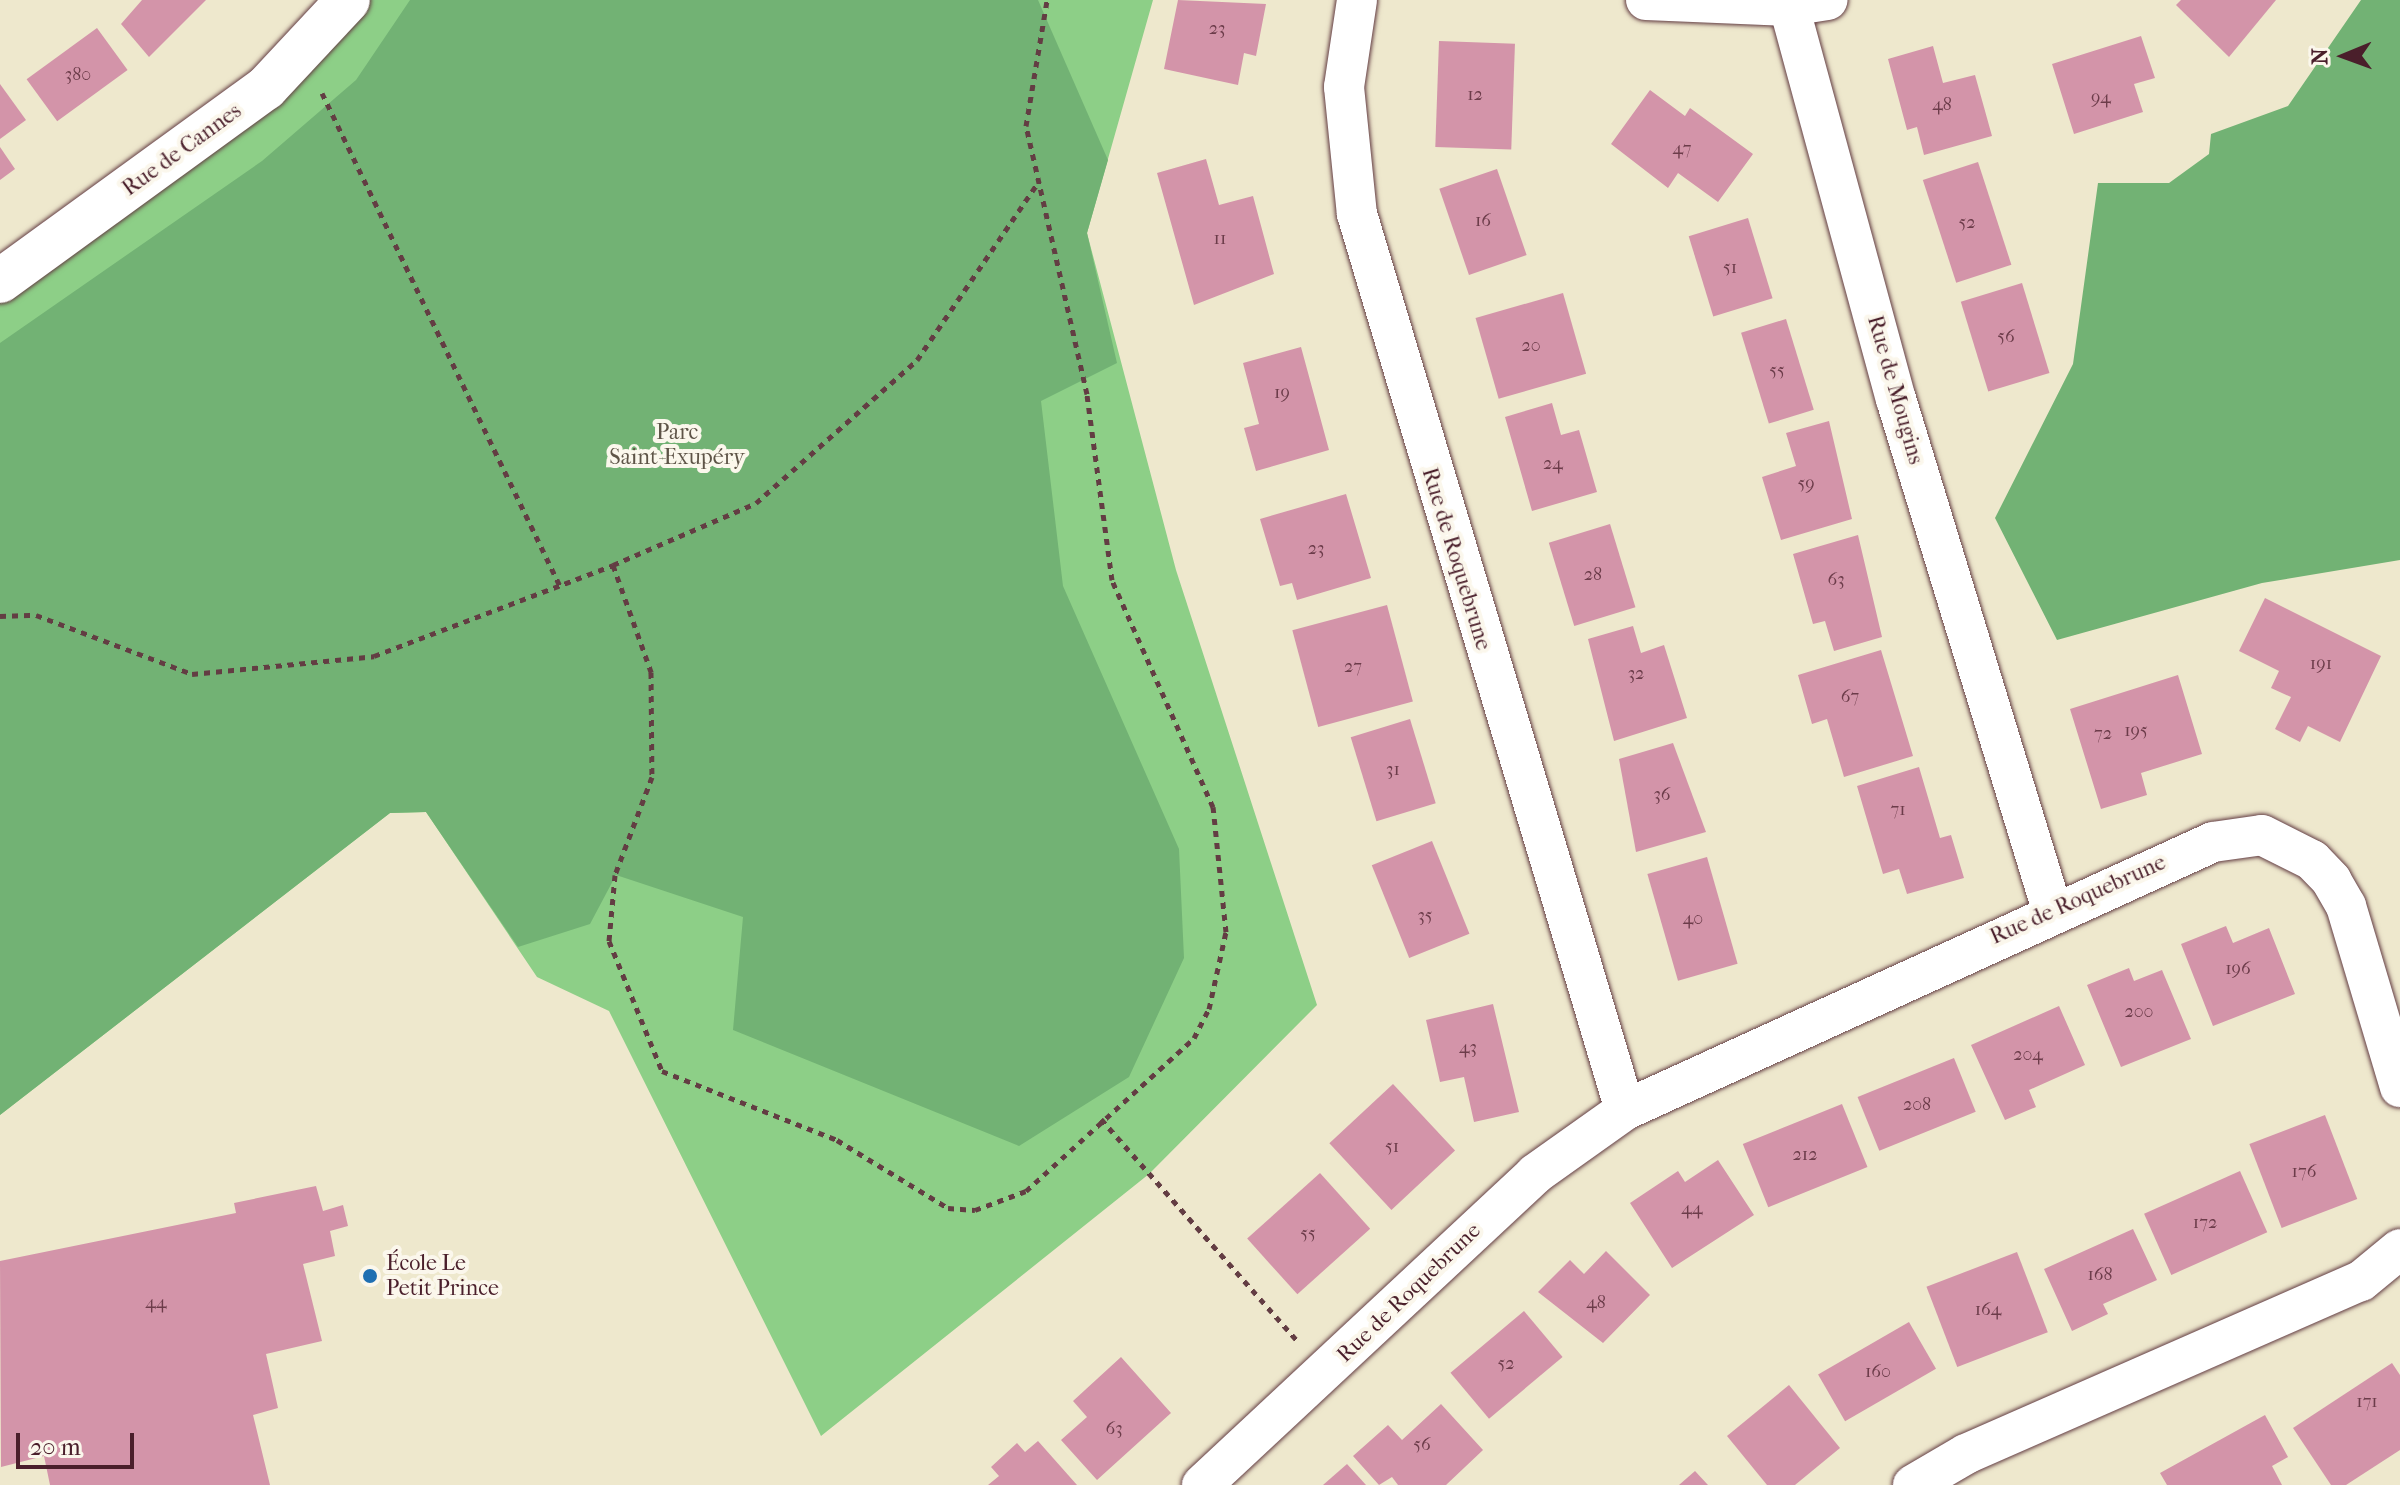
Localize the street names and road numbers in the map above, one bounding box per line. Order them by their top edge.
street label: Rue de Cannes [117,98,247,202]
street label: Rue de Mougins [1861,313,1929,467]
street label: Rue de Roquebrune [1416,465,1496,653]
street label: Rue de Roquebrune [1986,849,2170,951]
street label: Rue de Roquebrune [1332,1218,1486,1368]

